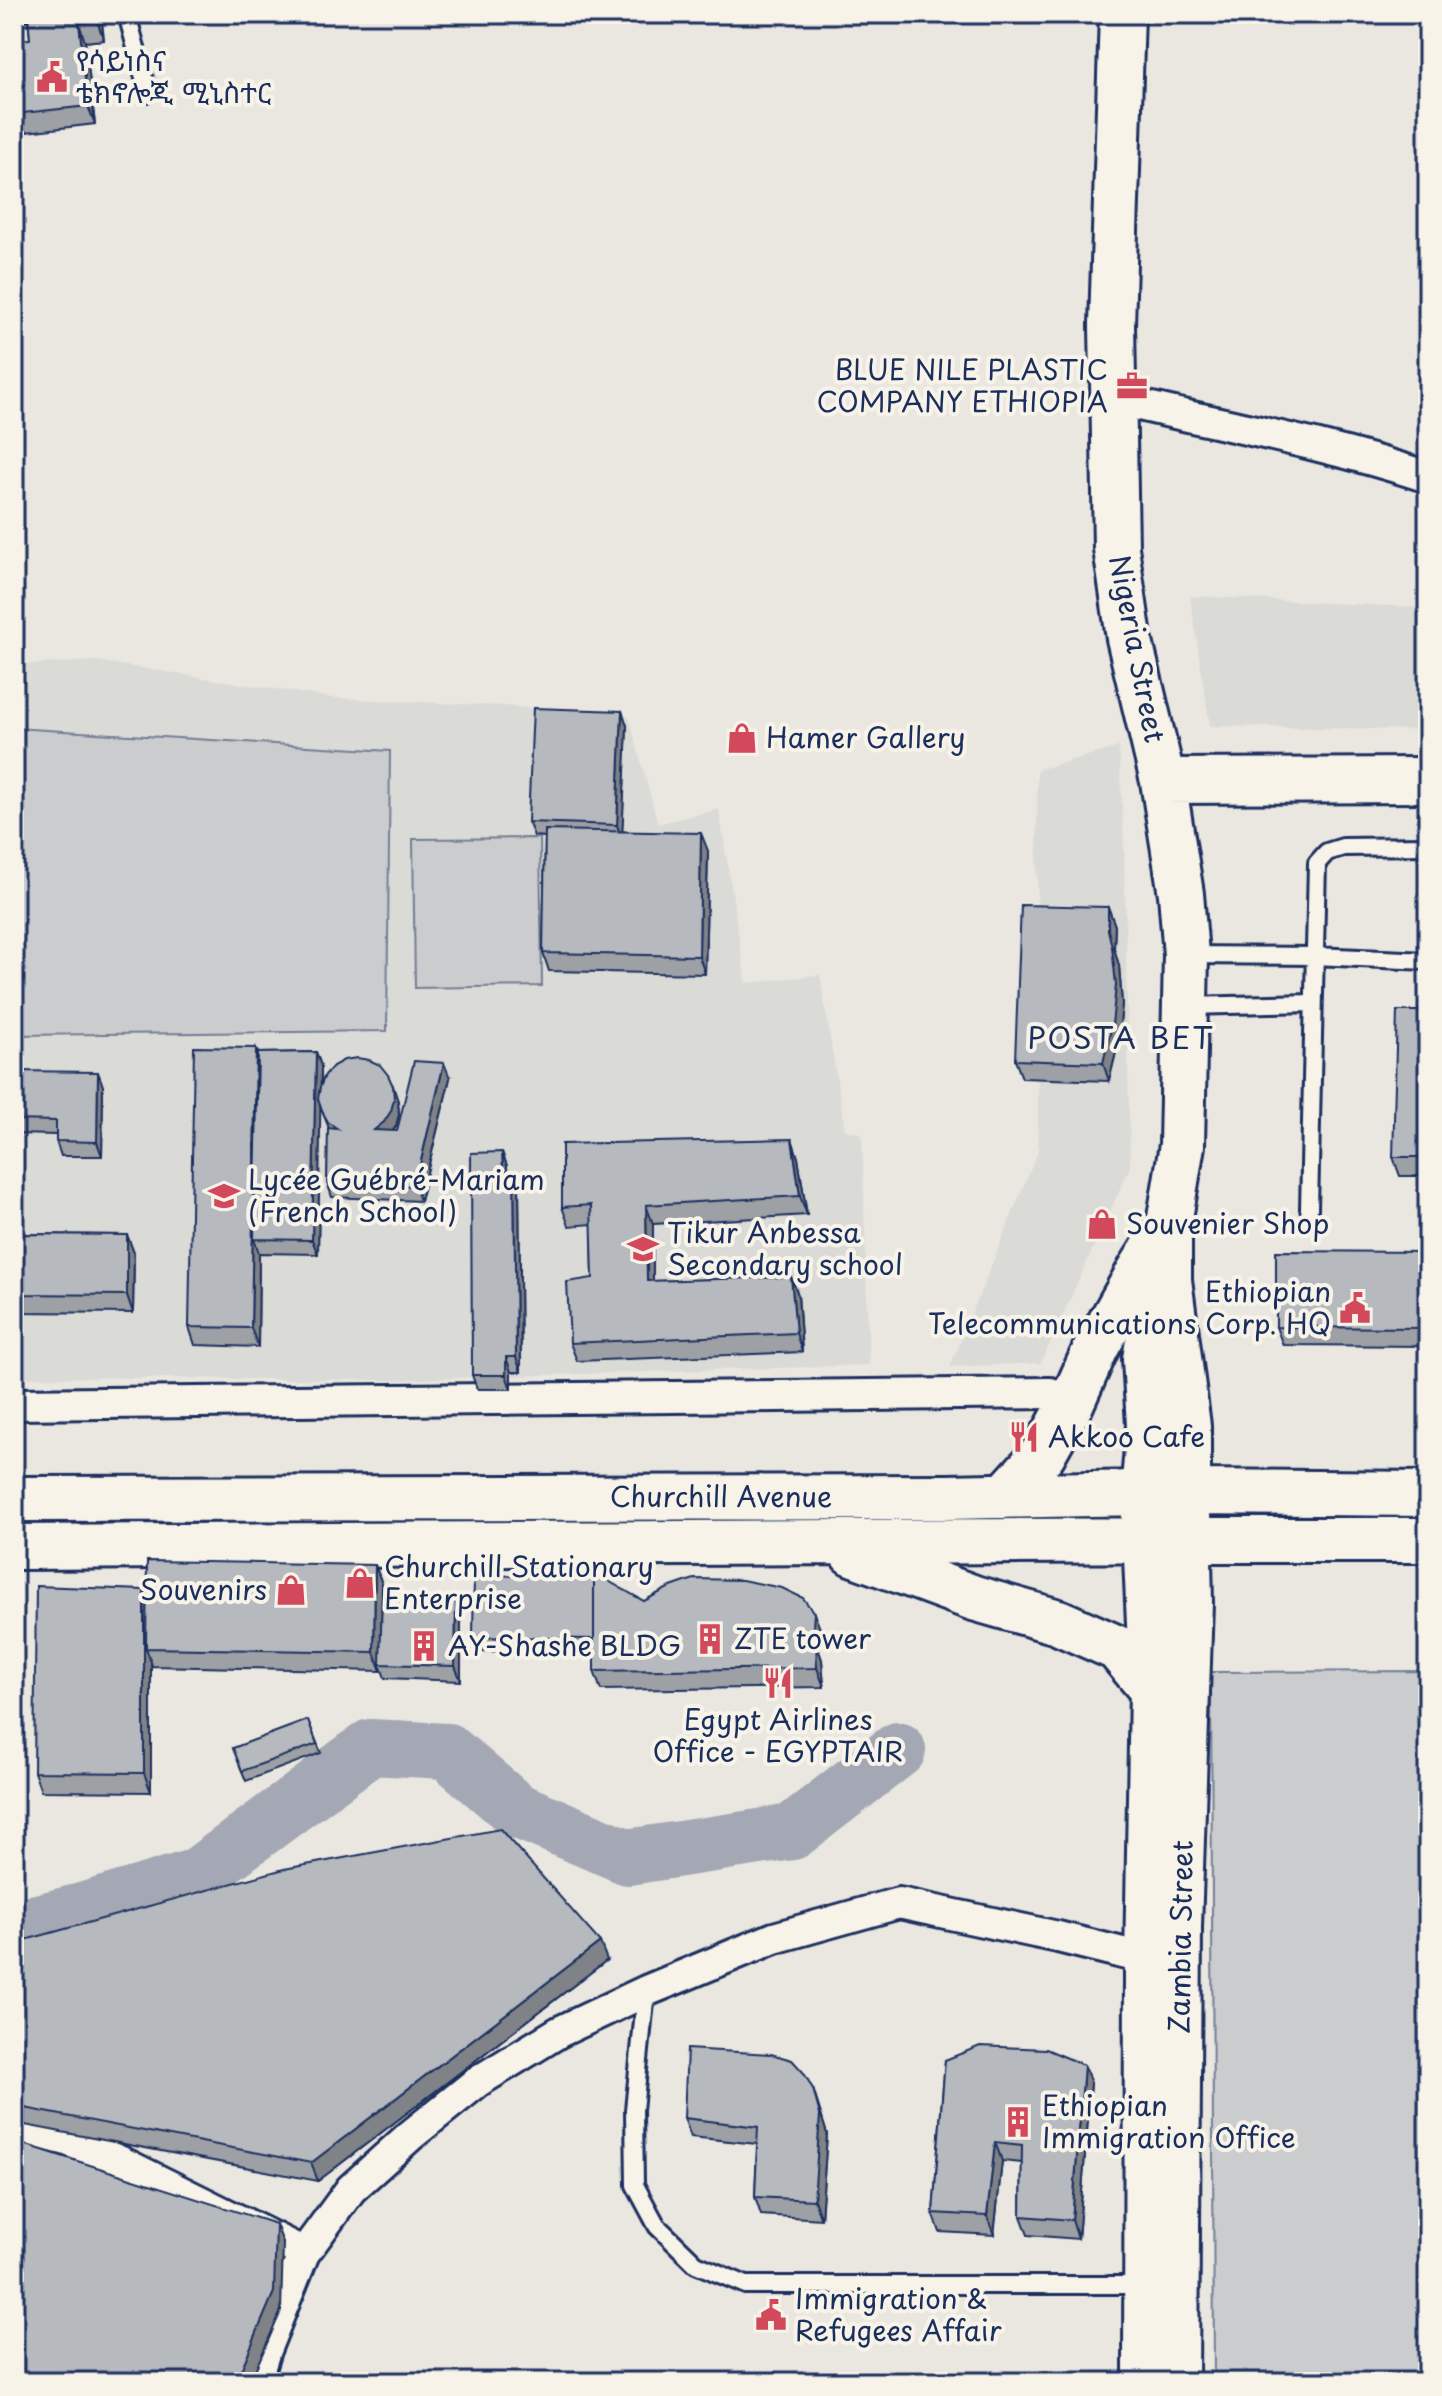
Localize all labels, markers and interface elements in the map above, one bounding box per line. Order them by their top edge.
place label: የሳይነስና ቴክኖሎጂ ሚኒስተር [76,38,271,113]
public building icon: የሳይነስና ቴክኖሎጂ ሚኒስተር [35,60,69,94]
place label: BLUE NILE PLASTIC COMPANY ETHIOPIA [817,347,1108,422]
office icon: BLUE NILE PLASTIC COMPANY ETHIOPIA [1115,369,1149,403]
street label: Nigeria Street [1099,551,1178,746]
place label: Hamer Gallery [766,715,965,758]
shop icon: Hamer Gallery [725,721,759,755]
district label: POSTA BET [1027,1014,1215,1059]
place label: Lycée Guébré-Mariam (French School) [248,1157,545,1232]
school or university icon: Lycée Guébré-Mariam (French School) [207,1179,241,1213]
place label: Souvenier Shop [1126,1201,1329,1244]
shop icon: Souvenier Shop [1085,1207,1119,1241]
place label: Tikur Anbessa Secondary school [667,1210,903,1285]
school or university icon: Tikur Anbessa Secondary school [626,1232,660,1266]
place label: Ethiopian Telecommunications Corp. HQ [928,1269,1331,1344]
public building icon: Ethiopian Telecommunications Corp. HQ [1338,1291,1372,1325]
place label: Akkoo Cafe [1048,1414,1205,1457]
restaurant icon: Akkoo Cafe [1007,1420,1041,1454]
street label: Churchill Avenue [610,1474,832,1517]
place label: Churchill Stationary Enterprise [384,1544,654,1619]
shop icon: Churchill Stationary Enterprise [343,1566,377,1600]
place label: Souvenirs [140,1567,267,1610]
shop icon: Souvenirs [274,1573,308,1607]
place label: ZTE tower [734,1616,871,1659]
building icon: ZTE tower [693,1622,727,1656]
place label: AY-Shashe BLDG [448,1623,681,1666]
building icon: AY-Shashe BLDG [407,1629,441,1663]
restaurant icon: Egypt Airlines Office - EGYPTAIR [761,1666,795,1700]
place label: Egypt Airlines Office - EGYPTAIR [653,1697,903,1772]
street label: Zambia Street [1156,1840,1203,2034]
place label: Ethiopian Immigration Office [1042,2083,1296,2158]
building icon: Ethiopian Immigration Office [1001,2105,1035,2139]
place label: Immigration & Refugees Affair [795,2276,1003,2351]
public building icon: Immigration & Refugees Affair [754,2298,788,2332]

